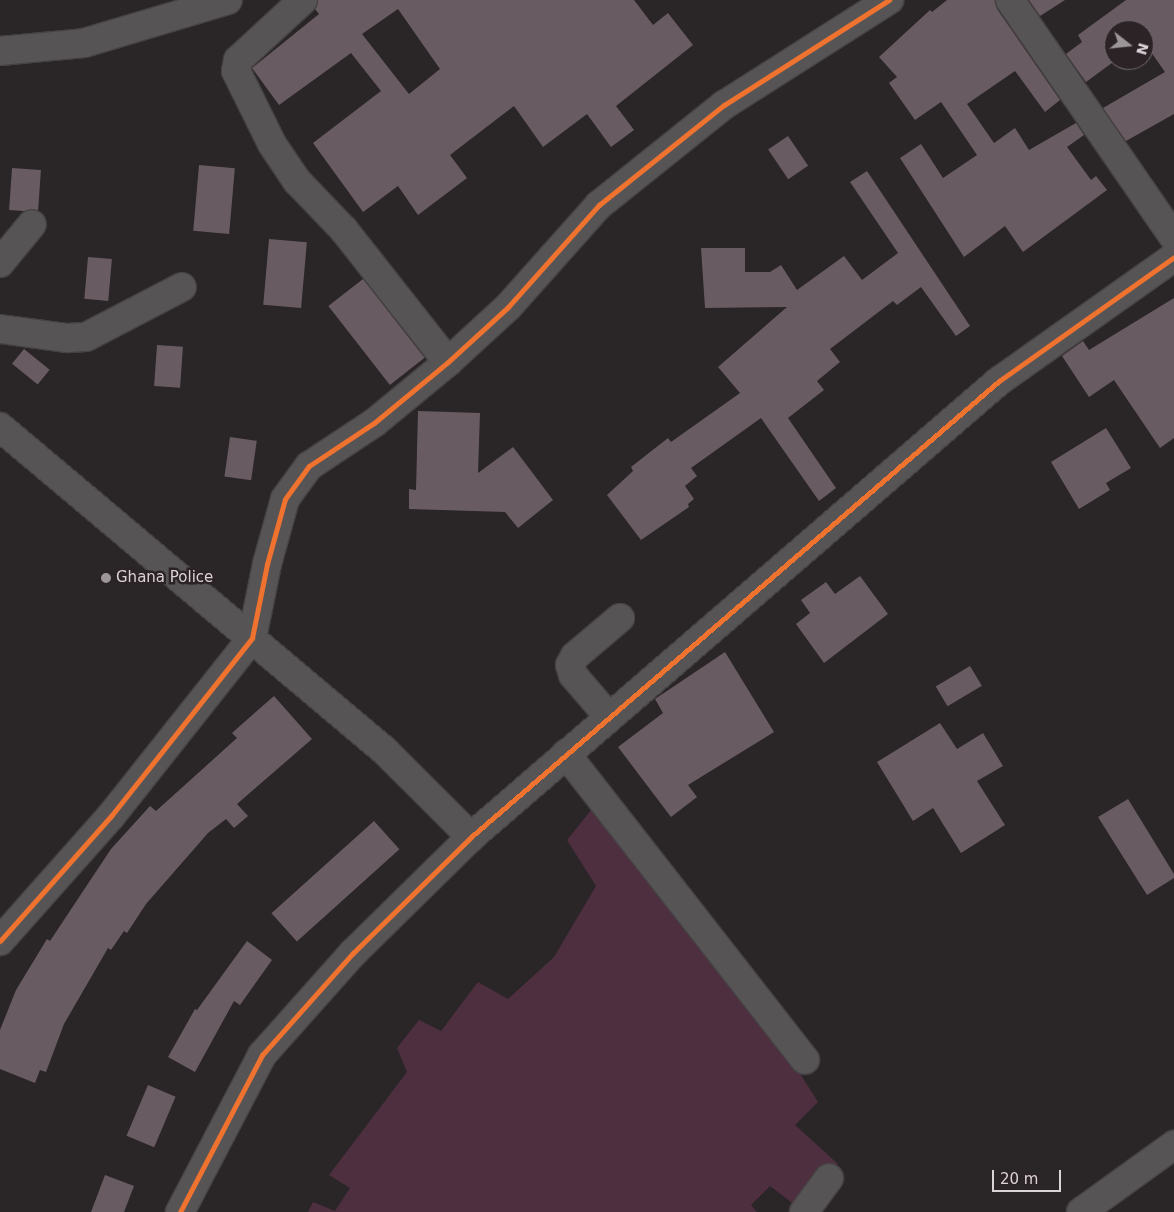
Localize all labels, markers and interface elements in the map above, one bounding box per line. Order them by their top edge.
north arrow [1104,20,1154,70]
text: N [1133,41,1152,57]
place label: Ghana Police [116,569,213,587]
marker: Ghana Police [100,572,112,584]
scale bar [994,1160,1063,1192]
text: 20 m [1000,1170,1038,1188]

